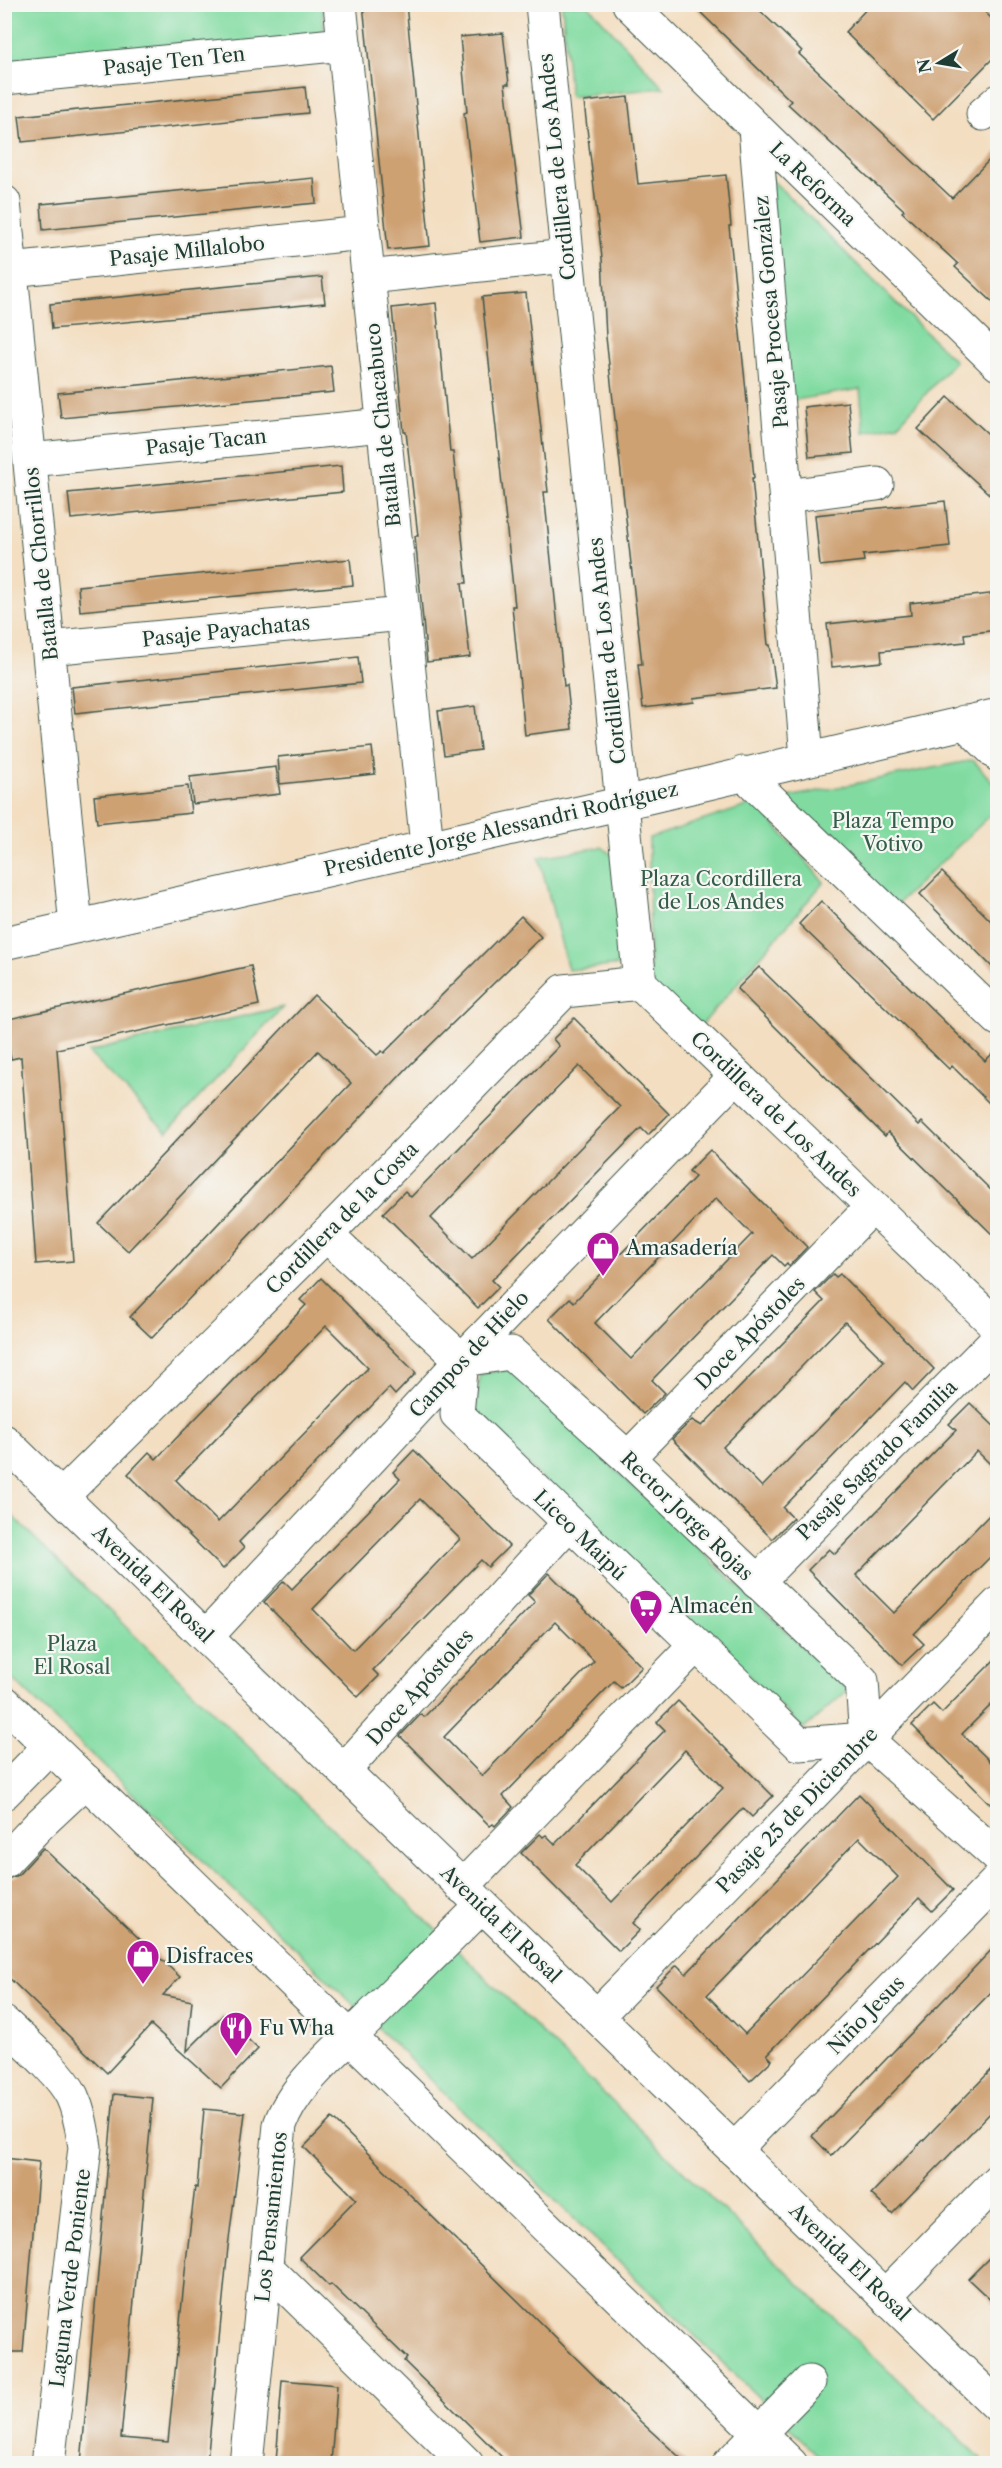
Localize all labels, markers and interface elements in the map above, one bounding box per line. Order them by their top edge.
north arrow [909,33,969,93]
street label: Pasaje Ten Ten [102,42,247,80]
street label: Cordillera de Los Andes [533,52,581,282]
text: N [913,57,935,75]
street label: La Reforma [765,137,862,232]
street label: Pasaje Procesa González [749,194,793,430]
street label: Pasaje Millalobo [108,231,266,271]
street label: Batalla de Chacabuco [360,322,406,528]
street label: Pasaje Tacan [144,424,268,460]
street label: Batalla de Chorrillos [19,466,63,662]
street label: Cordillera de Los Andes [583,536,631,766]
street label: Pasaje Payachatas [141,610,311,652]
street label: Presidente Jorge Alessandri Rodríguez [322,777,680,881]
park label: Plaza Tempo Votivo [832,809,954,856]
park label: Plaza Ccordillera de Los Andes [640,867,803,914]
street label: Cordillera de Los Andes [686,1026,866,1202]
street label: Cordillera de la Costa [261,1137,423,1299]
shop icon: Amasadería [585,1230,621,1277]
place label: Amasadería [625,1236,738,1260]
street label: Doce Apóstoles [690,1271,810,1395]
street label: Campos de Hielo [404,1286,534,1422]
street label: Pasaje Sagrado Familia [792,1375,962,1545]
street label: Rector Jorge Rojas [616,1447,758,1585]
street label: Liceo Maipú [529,1485,631,1585]
street label: Avenida El Rosal [87,1520,218,1648]
supermarket icon: Almacén [628,1588,664,1635]
place label: Almacén [668,1594,754,1618]
street label: Doce Apóstoles [362,1624,478,1750]
park label: Plaza El Rosal [34,1632,111,1679]
street label: Pasaje 25 de Diciembre [711,1722,883,1898]
street label: Avenida El Rosal [435,1860,566,1988]
shop icon: Disfraces [125,1938,161,1985]
place label: Disfraces [166,1944,253,1968]
street label: Niño Jesus [823,1971,909,2059]
restaurant icon: Fu Wha [218,2010,254,2057]
place label: Fu Wha [259,2016,335,2040]
street label: Los Pensamientos [250,2130,292,2304]
street label: Laguna Verde Poniente [45,2167,95,2389]
street label: Avenida El Rosal [784,2198,915,2326]

